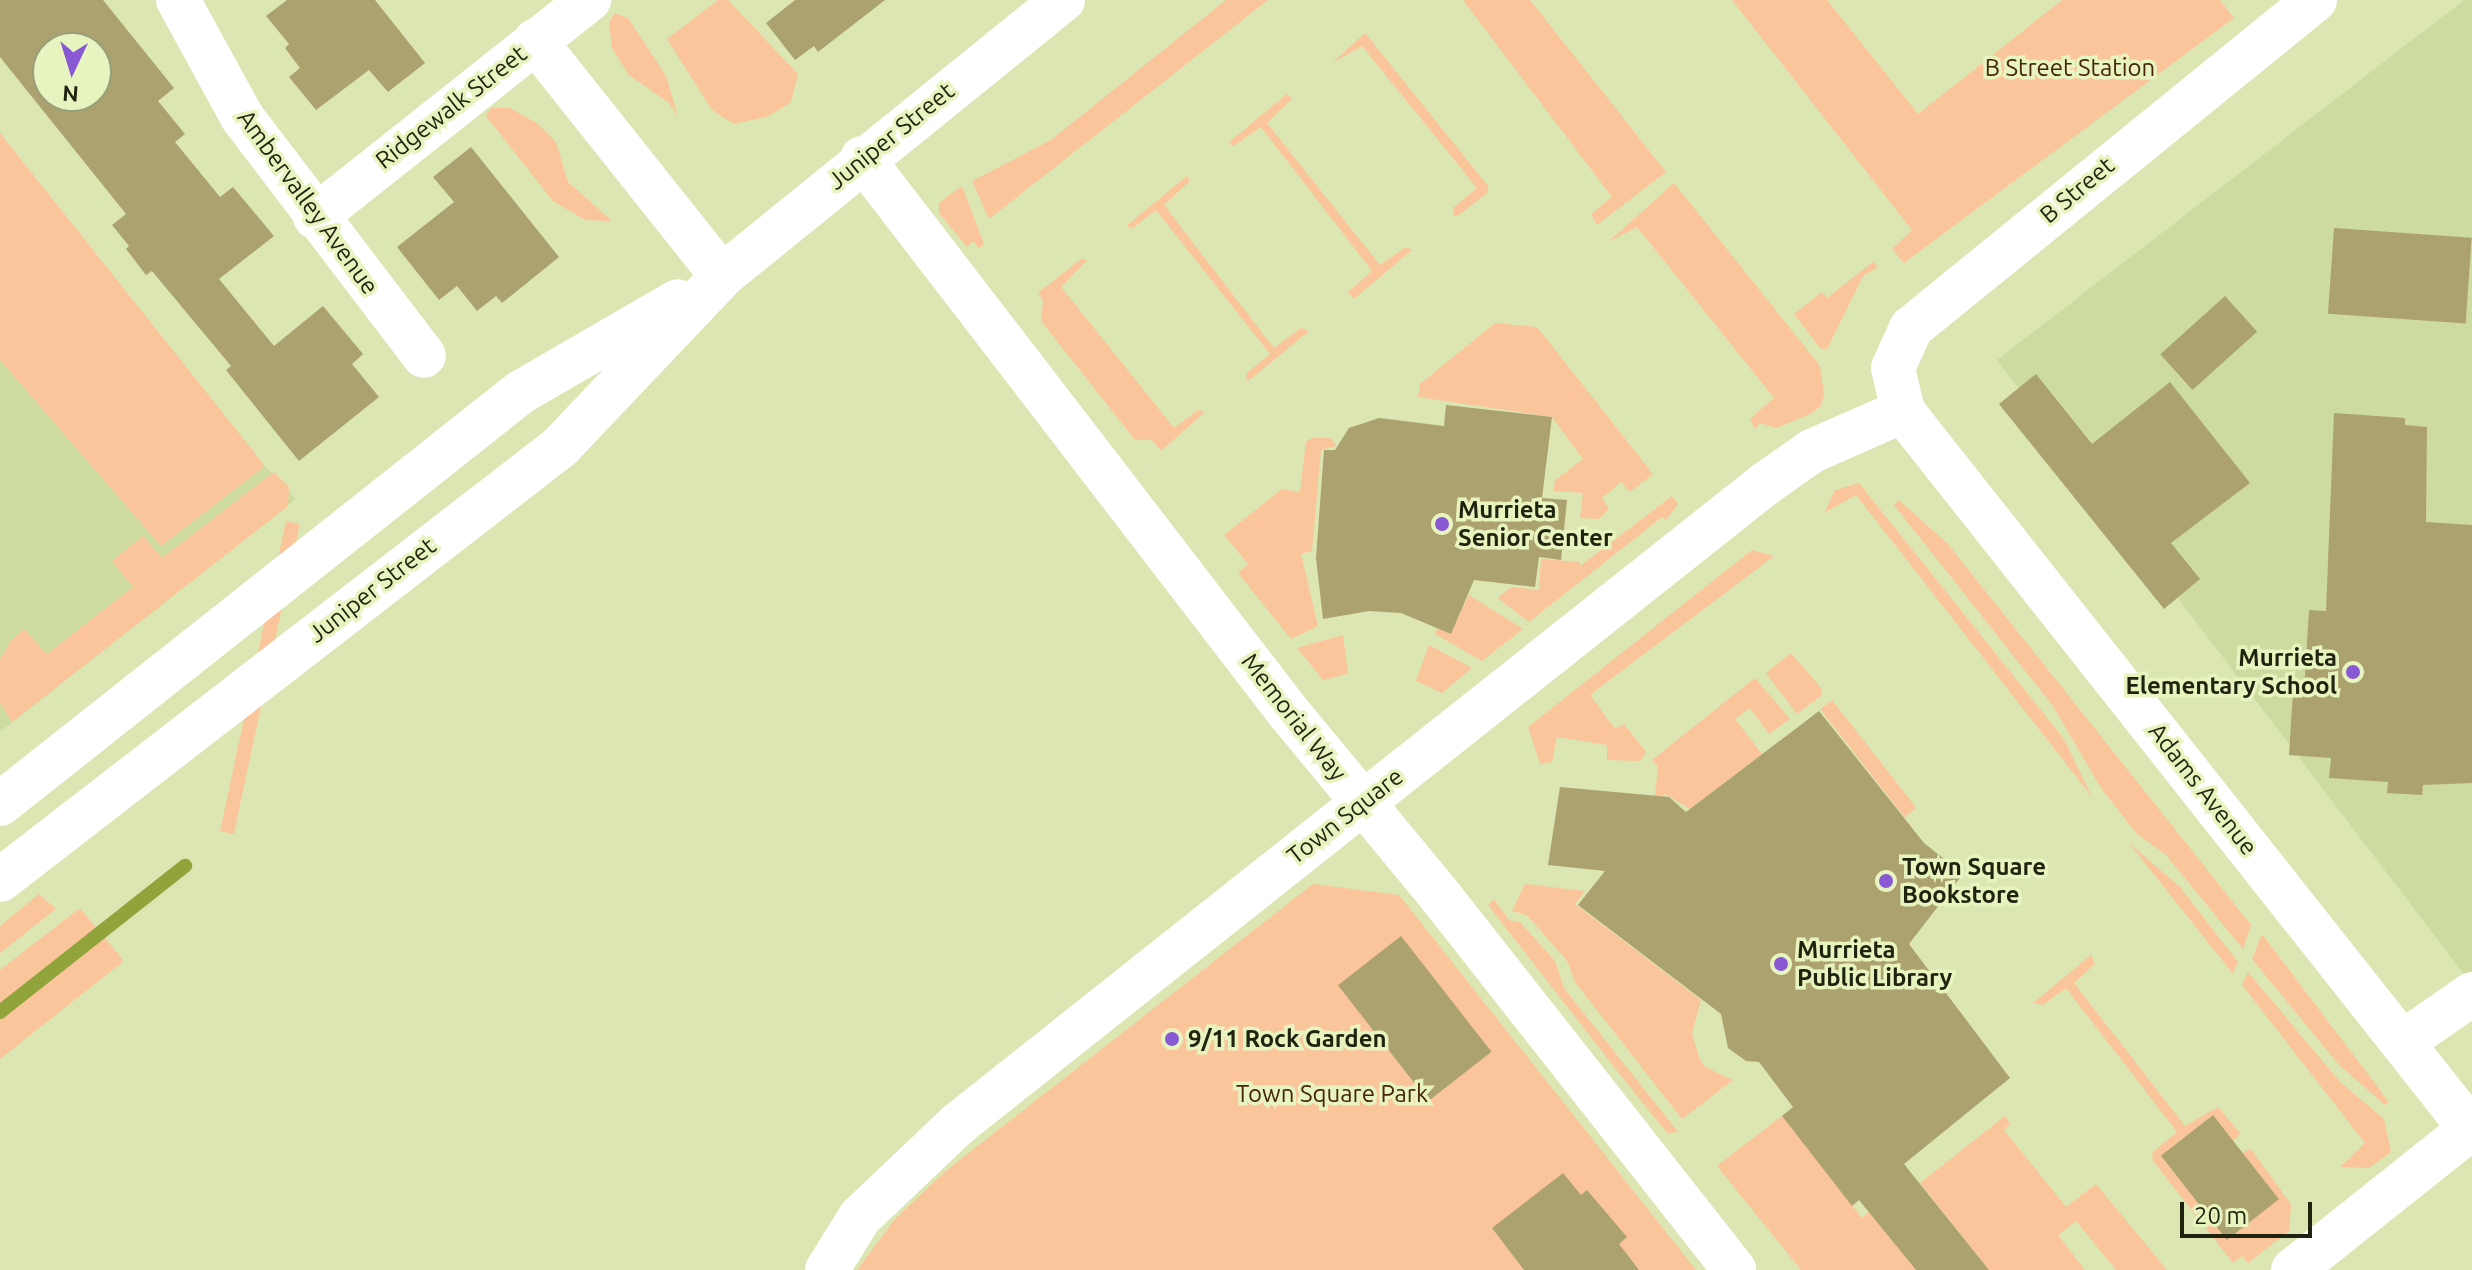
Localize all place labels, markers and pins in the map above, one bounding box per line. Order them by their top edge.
place label: Murrieta Senior Center [1458,496,1613,552]
marker: Murrieta Senior Center [1433,515,1451,533]
place label: Murrieta Elementary School [2125,644,2337,700]
marker: Murrieta Elementary School [2344,663,2362,681]
place label: Town Square Bookstore [1902,853,2046,909]
marker: Town Square Bookstore [1877,872,1895,890]
place label: Murrieta Public Library [1797,936,1952,992]
marker: Murrieta Public Library [1772,955,1790,973]
place label: 9/11 Rock Garden [1188,1025,1387,1053]
marker: 9/11 Rock Garden [1163,1030,1181,1048]

